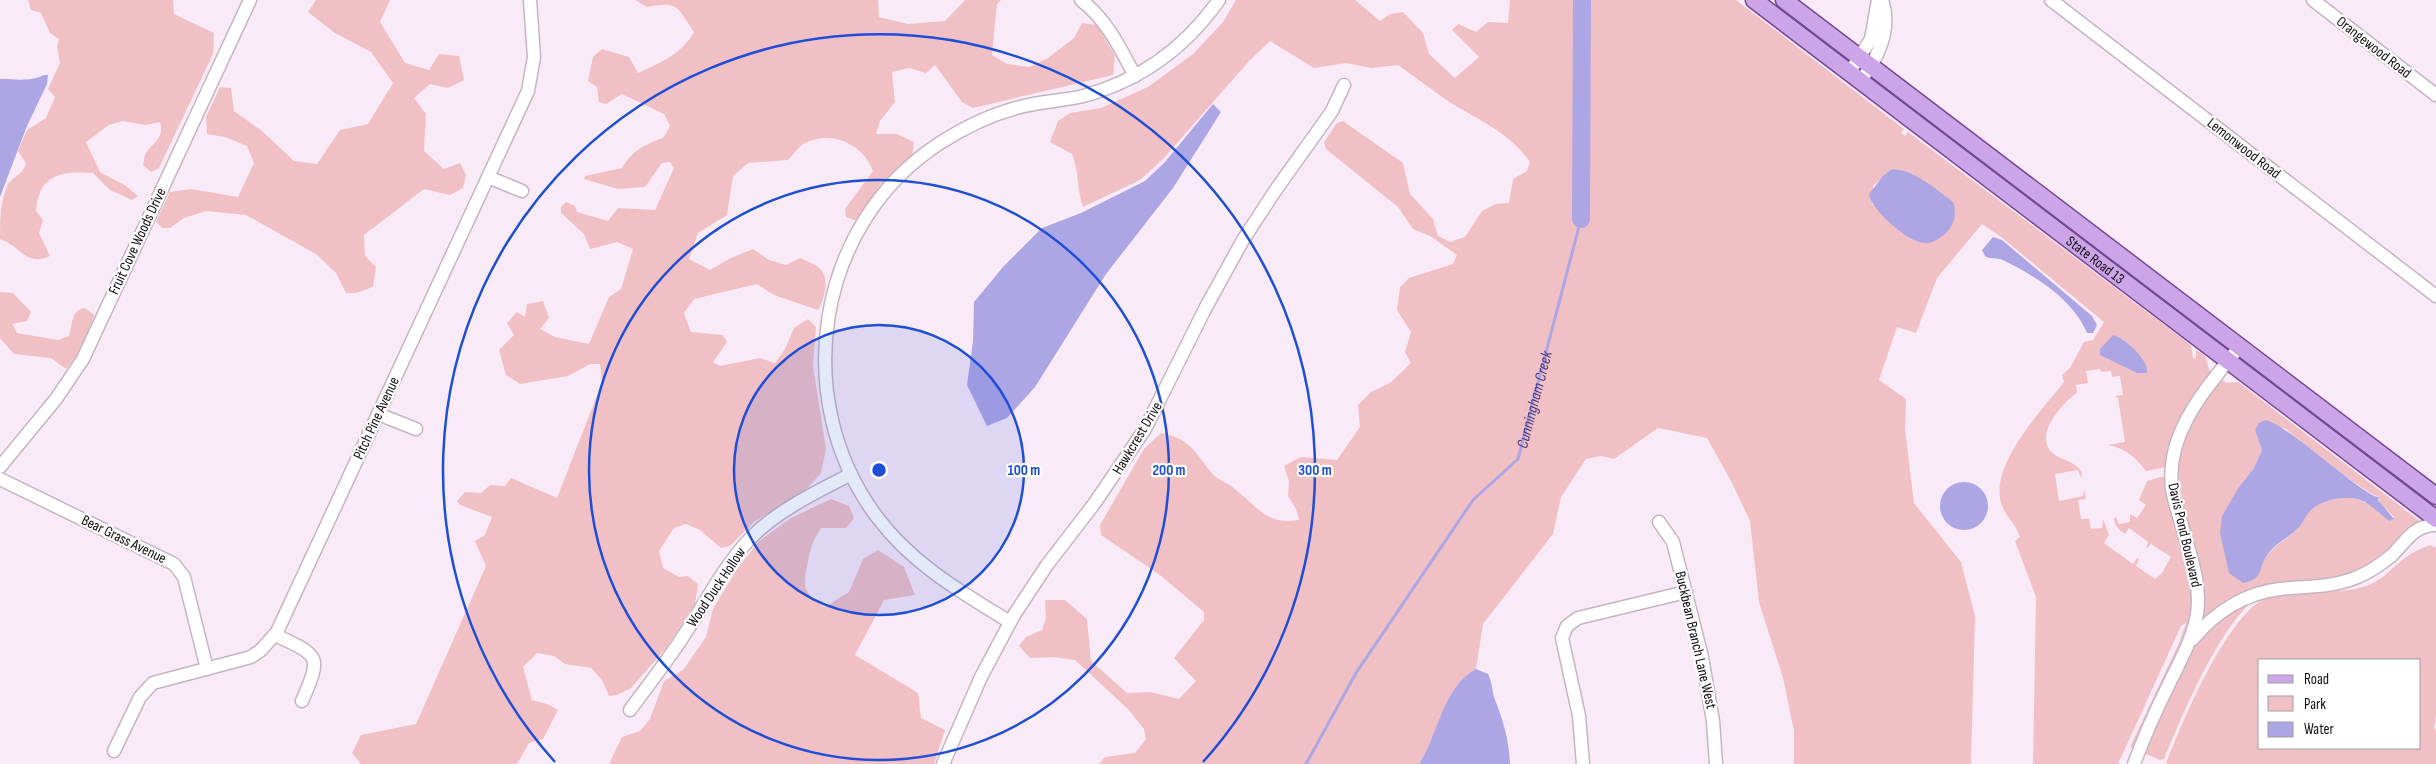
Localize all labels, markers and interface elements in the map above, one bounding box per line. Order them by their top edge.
street label: Orangewood Road [2332,12,2415,83]
street label: Lemonwood Road [2203,114,2284,183]
street label: Fruit Cove Woods Drive [104,185,170,298]
street label: State Road 13 [2062,232,2128,289]
water label: Cunningham Creek [1513,348,1557,451]
street label: Pitch Pine Avenue [349,374,404,463]
street label: Hawkcrest Drive [1108,398,1167,478]
centre of rings [870,461,888,479]
text: 100 m [1008,461,1040,480]
text: 200 m [1152,461,1186,480]
text: 300 m [1298,461,1332,480]
street label: Davis Pond Boulevard [2163,481,2206,589]
street label: Bear Grass Avenue [78,511,169,568]
street label: Wood Duck Hollow [683,543,750,631]
street label: Buckbean Branch Lane West [1670,569,1721,711]
legend [2258,659,2421,749]
text: Road [2304,670,2329,689]
text: Park [2304,695,2326,714]
text: Water [2304,720,2335,739]

